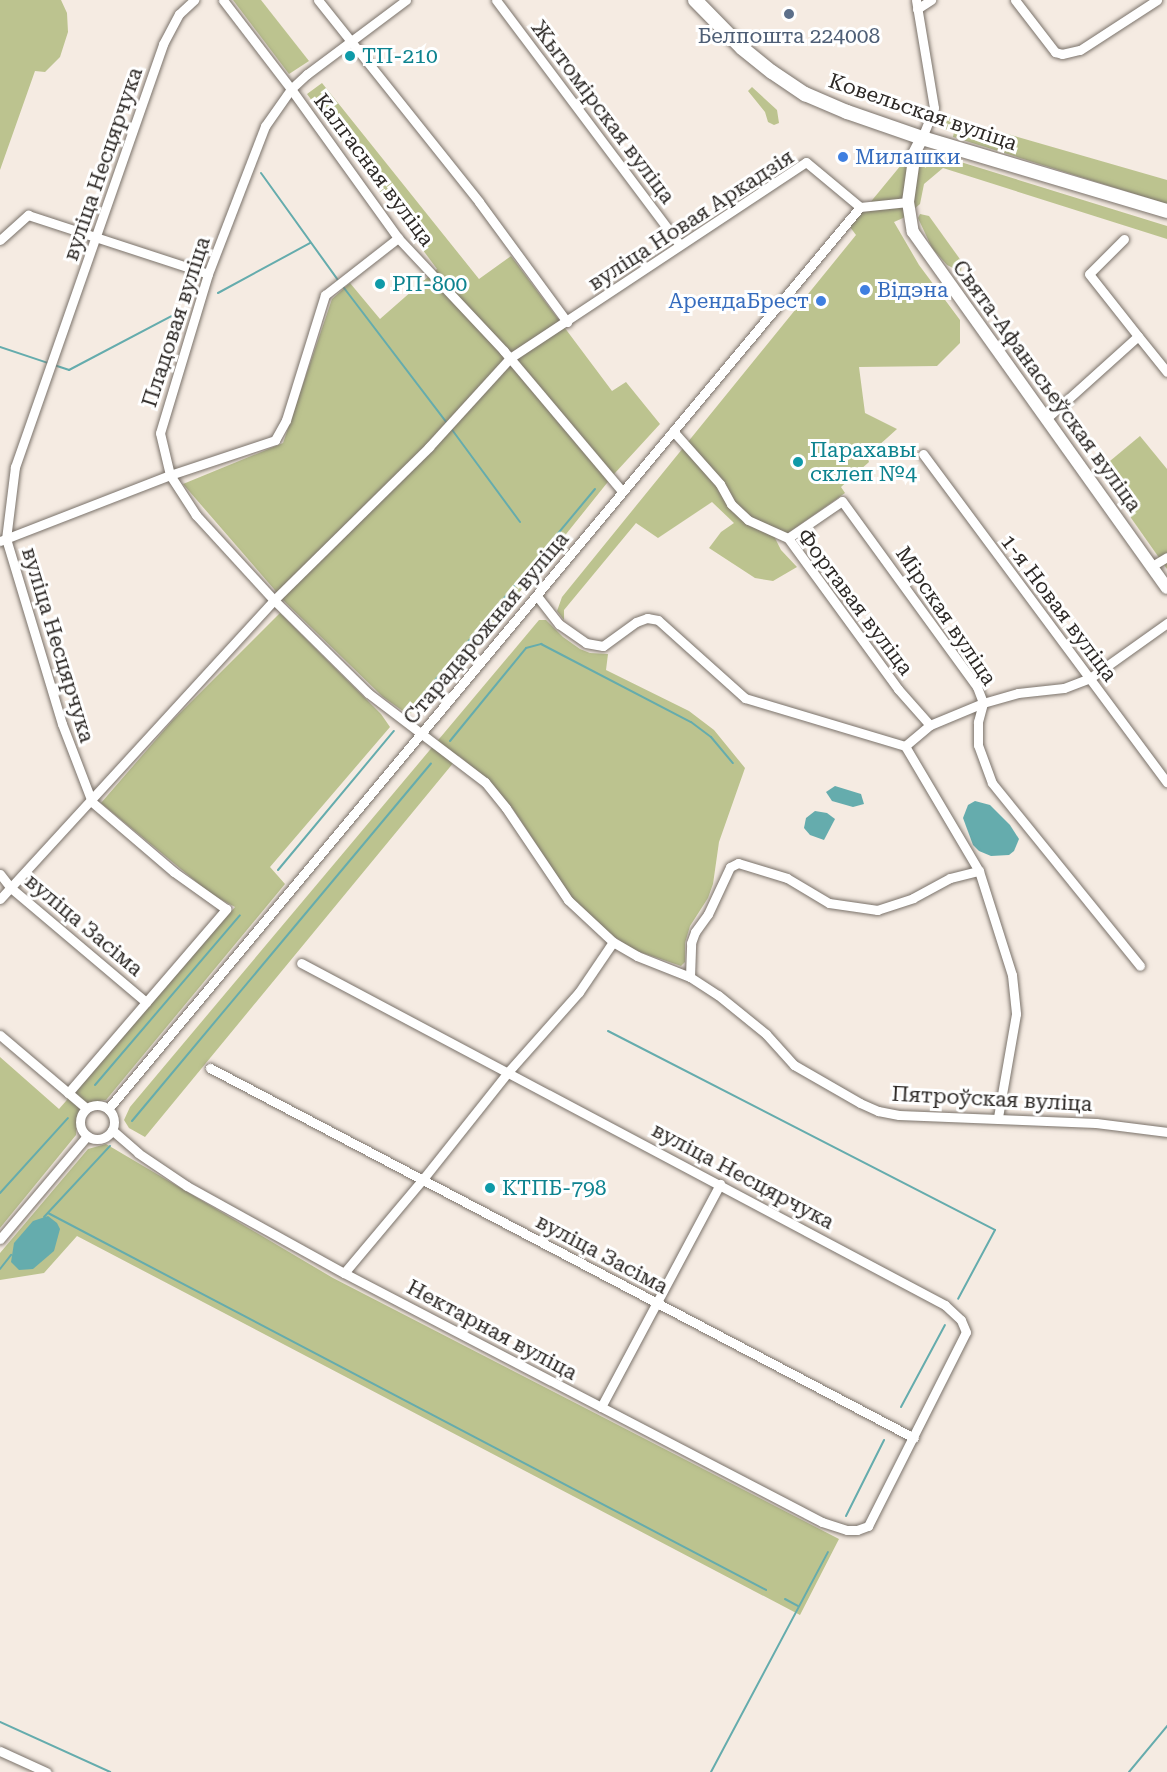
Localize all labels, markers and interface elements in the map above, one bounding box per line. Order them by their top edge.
marker: Белпошта 224008 [782,7,796,21]
street label: Жытомірская вуліца [526,15,680,209]
place label: Белпошта 224008 [698,23,880,49]
place label: ТП-210 [362,43,438,69]
marker: ТП-210 [343,49,357,63]
street label: вуліца Несцярчука [58,64,148,264]
street label: Ковельская вуліца [826,68,1020,156]
street label: Калгасная вуліца [309,89,439,251]
street label: вуліца Новая Аркадзія [584,144,798,296]
place label: Милашки [855,144,960,170]
marker: Милашки [836,150,850,164]
street label: Пладовая вуліца [137,234,215,410]
street label: Свята-Афанасьеўская вуліца [947,255,1147,517]
place label: РП-800 [392,271,467,297]
marker: РП-800 [373,277,387,291]
place label: Відэна [877,277,948,303]
marker: Відэна [858,283,872,297]
place label: АрендаБрест [668,288,809,314]
marker: АрендаБрест [814,294,828,308]
place label: Парахавы склеп №4 [810,437,917,487]
marker: Парахавы склеп №4 [791,455,805,469]
street label: Фортавая вуліца [792,524,918,680]
street label: Старадарожная вуліца [398,527,574,729]
street label: 1-я Новая вуліца [995,529,1123,687]
street label: Мірская вуліца [890,542,1002,690]
street label: вуліца Несцярчука [16,544,100,746]
street label: вуліца Засіма [20,868,148,982]
street label: Пятроўская вуліца [891,1081,1093,1117]
street label: вуліца Несцярчука [648,1117,838,1235]
place label: КТПБ-798 [502,1175,606,1201]
marker: КТПБ-798 [483,1181,497,1195]
street label: вуліца Засіма [532,1209,672,1299]
street label: Нектарная вуліца [403,1274,581,1386]

